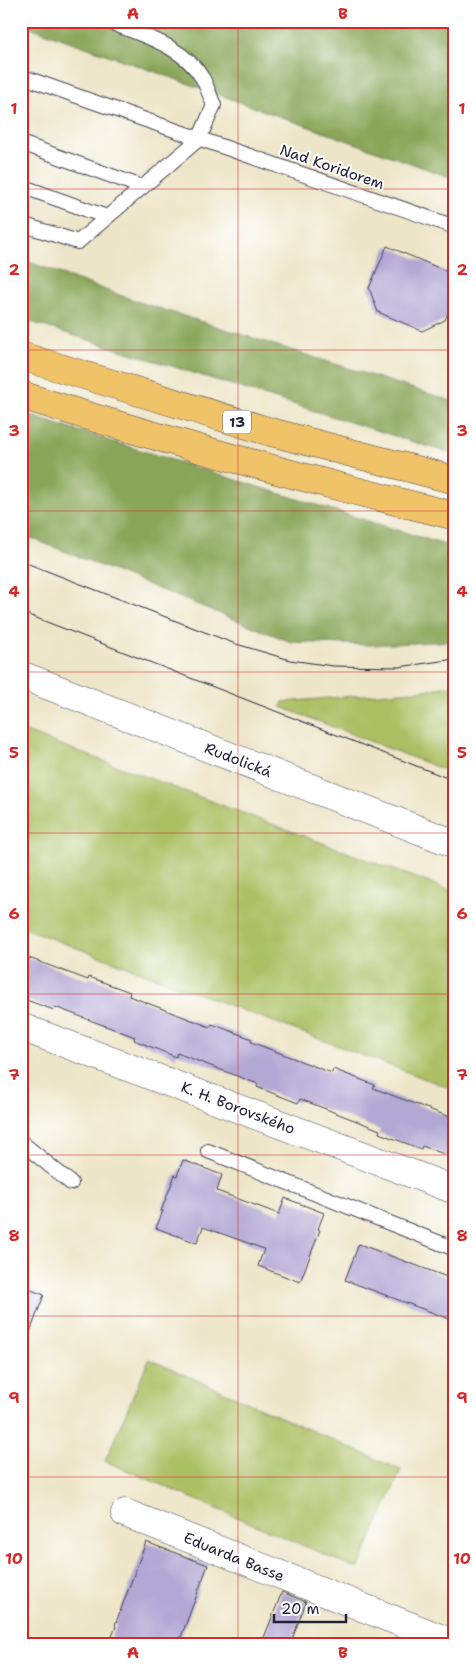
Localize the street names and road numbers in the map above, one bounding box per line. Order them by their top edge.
street label: Nad Koridorem [277,140,387,194]
road number: 13 [223,411,251,434]
street label: Rudolická [202,738,275,782]
street label: K. H. Borovského [178,1077,298,1139]
street label: Eduarda Basse [181,1528,287,1586]

